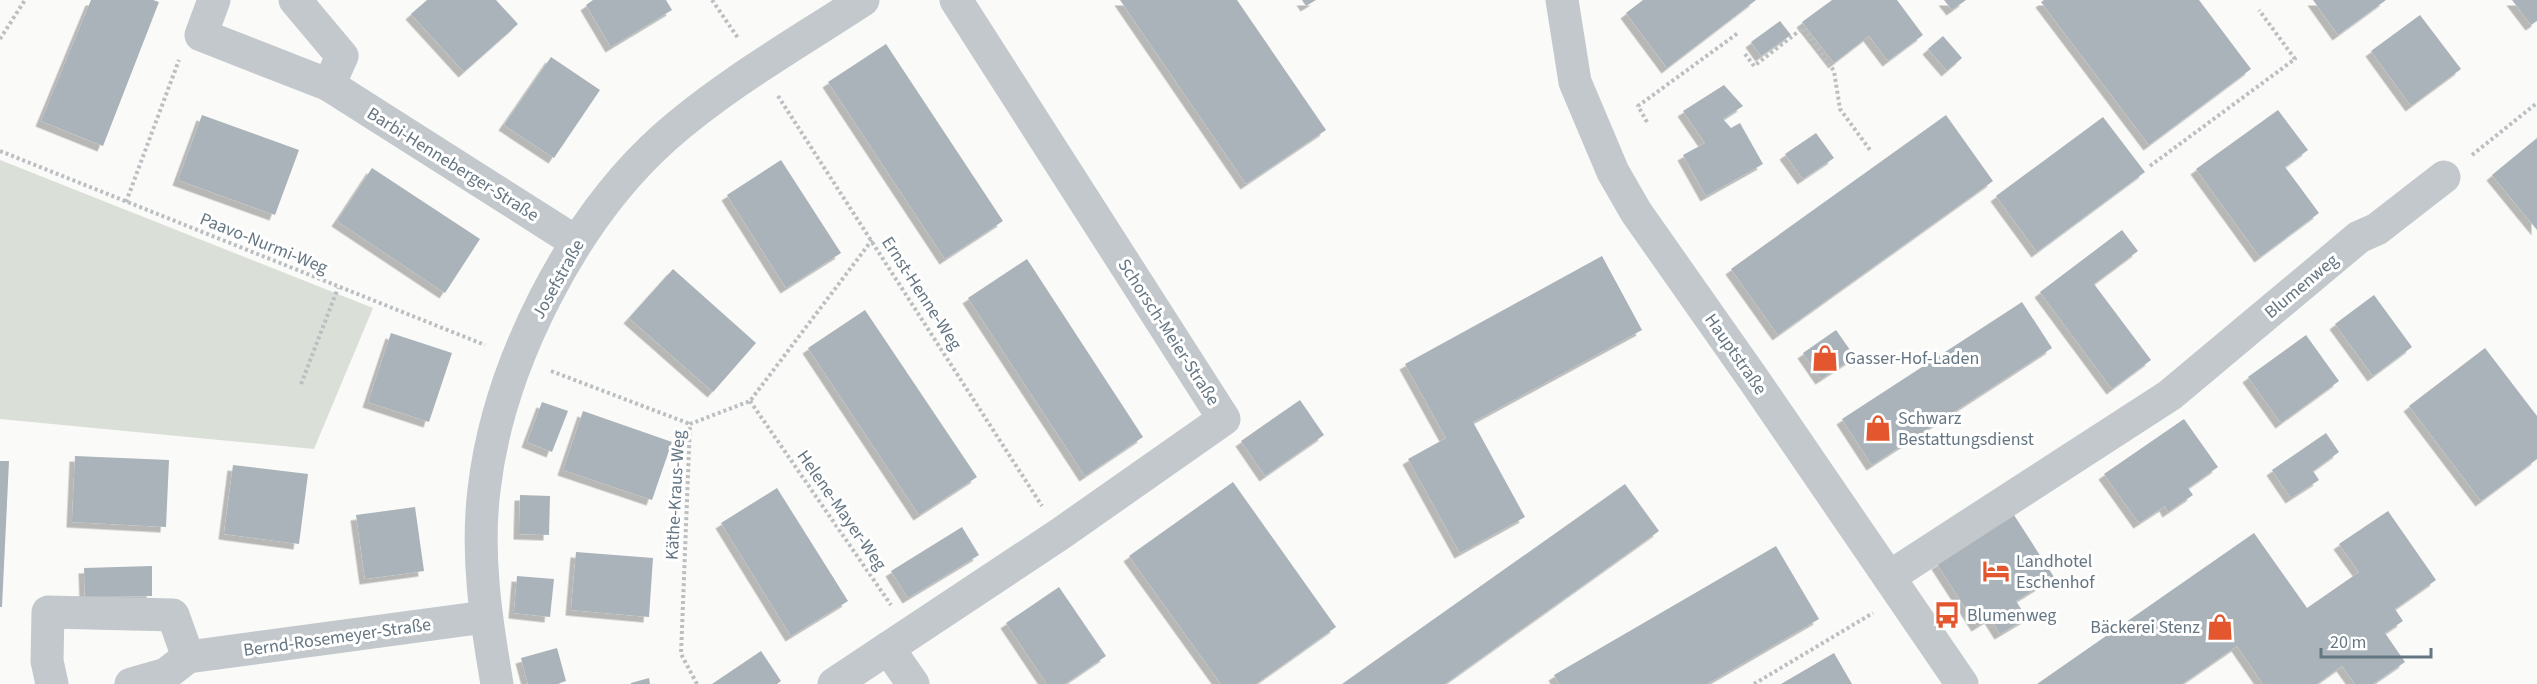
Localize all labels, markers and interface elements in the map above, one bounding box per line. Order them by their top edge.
street label: Barbi-Henneberger-Straße [362,101,544,228]
street label: Paavo-Nurmi-Weg [196,206,331,280]
street label: Ernst-Henne-Weg [875,232,968,355]
street label: Josefstraße [526,235,591,324]
street label: Blumenweg [2259,248,2344,325]
street label: Schorsch-Meier-Straße [1112,254,1226,411]
street label: Hauptstraße [1698,309,1773,400]
shop icon: Gasser-Hof-Laden [1810,343,1840,373]
place label: Gasser-Hof-Laden [1845,346,1979,371]
place label: Schwarz Bestattungsdienst [1898,406,2034,452]
shop icon: Schwarz Bestattungsdienst [1863,413,1893,443]
street label: Käthe-Kraus-Weg [660,429,691,561]
street label: Helene-Mayer-Weg [791,445,892,575]
place label: Landhotel Eschenhof [2016,549,2095,595]
hotel icon: Landhotel Eschenhof [1981,556,2011,586]
bus stop icon: Blumenweg [1932,600,1962,630]
place label: Blumenweg [1967,603,2056,628]
street label: Bernd-Rosemeyer-Straße [242,612,433,663]
shop icon: Bäckerei Stenz [2205,612,2235,642]
place label: Bäckerei Stenz [2090,615,2200,640]
scale bar [2321,621,2430,659]
text: 20 m [2330,630,2366,655]

